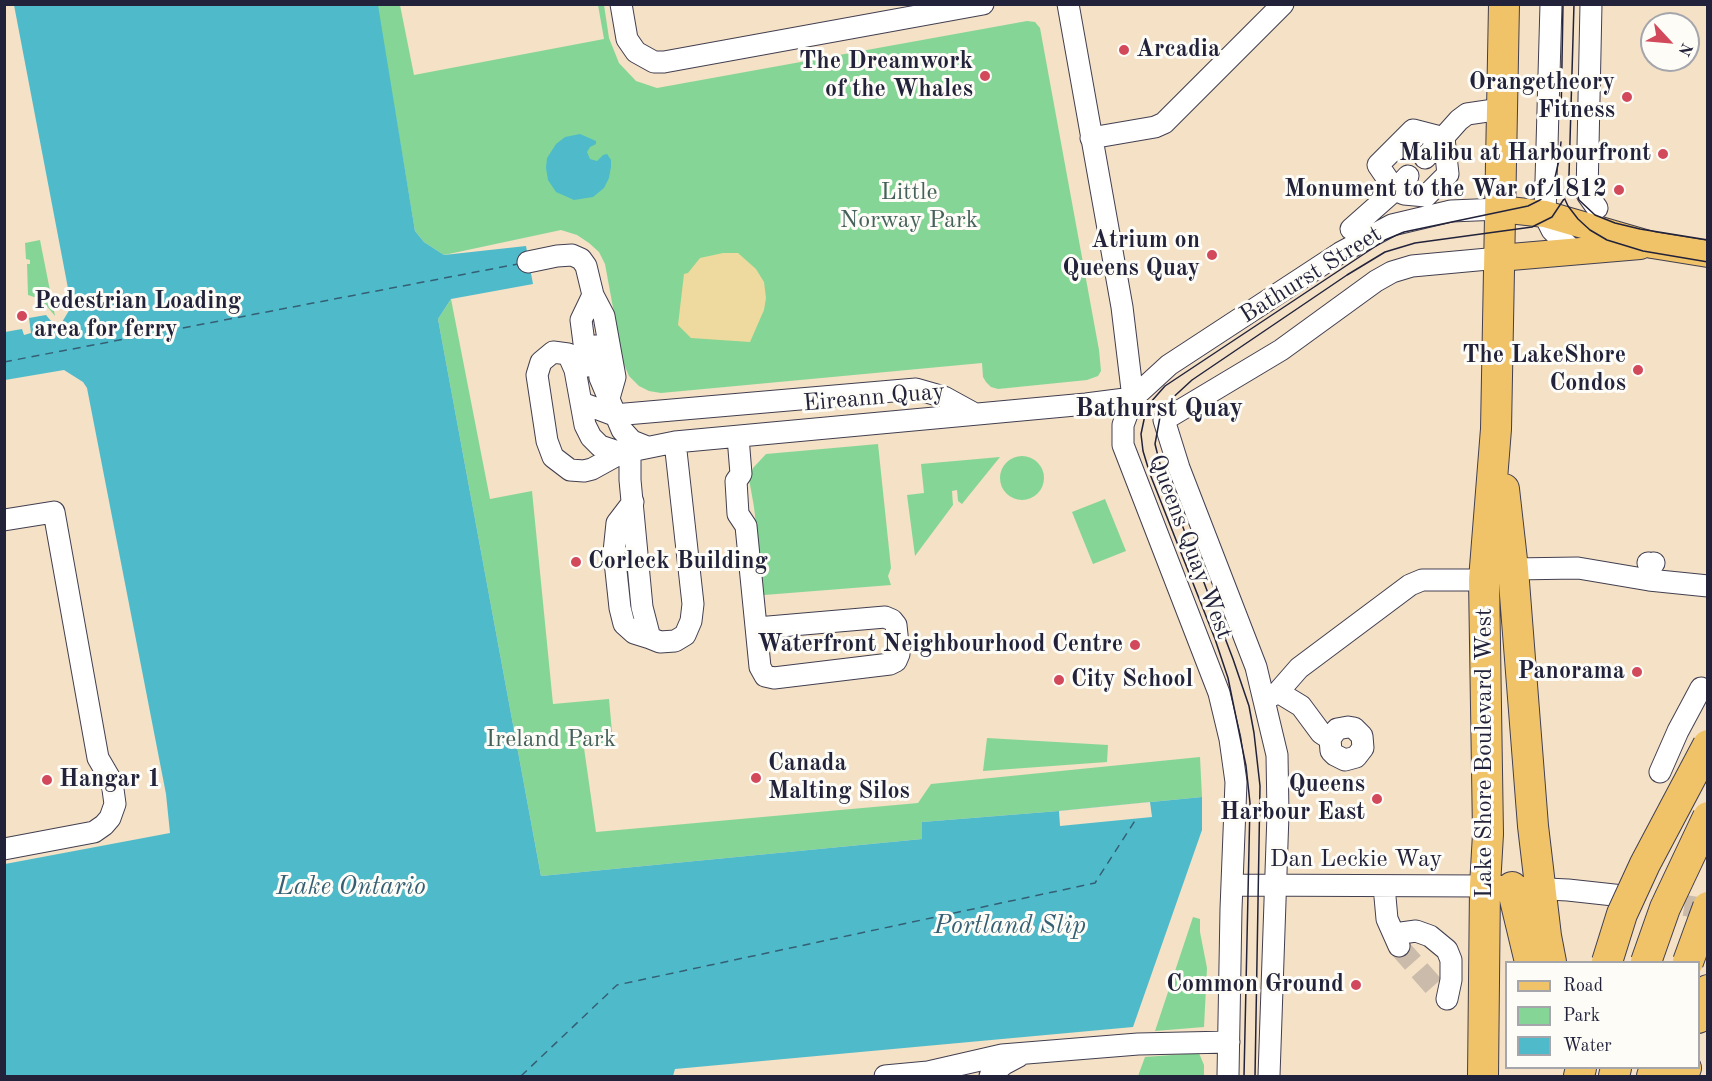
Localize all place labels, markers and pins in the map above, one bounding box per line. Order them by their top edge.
place label: Arcadia [1136,36,1220,64]
marker: Arcadia [1117,43,1131,57]
place label: The Dreamwork of the Whales [799,48,973,104]
marker: The Dreamwork of the Whales [978,69,992,83]
place label: Orangetheory Fitness [1469,69,1615,125]
marker: Orangetheory Fitness [1620,90,1634,104]
place label: Malibu at Harbourfront [1399,140,1651,168]
marker: Malibu at Harbourfront [1656,147,1670,161]
place label: Monument to the War of 1812 [1284,176,1607,204]
marker: Monument to the War of 1812 [1612,183,1626,197]
place label: Atrium on Queens Quay [1062,227,1200,283]
marker: Atrium on Queens Quay [1205,248,1219,262]
place label: Pedestrian Loading area for ferry [34,288,241,344]
marker: Pedestrian Loading area for ferry [15,309,29,323]
place label: The LakeShore Condos [1462,342,1626,398]
marker: The LakeShore Condos [1631,363,1645,377]
place label: Corleck Building [588,548,768,576]
marker: Corleck Building [569,555,583,569]
place label: Waterfront Neighbourhood Centre [757,631,1123,659]
marker: Waterfront Neighbourhood Centre [1128,638,1142,652]
place label: Panorama [1518,658,1625,686]
marker: Panorama [1630,665,1644,679]
place label: City School [1071,666,1193,694]
marker: City School [1052,673,1066,687]
place label: Canada Malting Silos [768,750,910,806]
place label: Hangar 1 [59,766,161,794]
marker: Canada Malting Silos [749,771,763,785]
place label: Queens Harbour East [1220,771,1365,827]
marker: Hangar 1 [40,773,54,787]
marker: Queens Harbour East [1370,792,1384,806]
place label: Common Ground [1166,971,1344,999]
marker: Common Ground [1349,978,1363,992]

